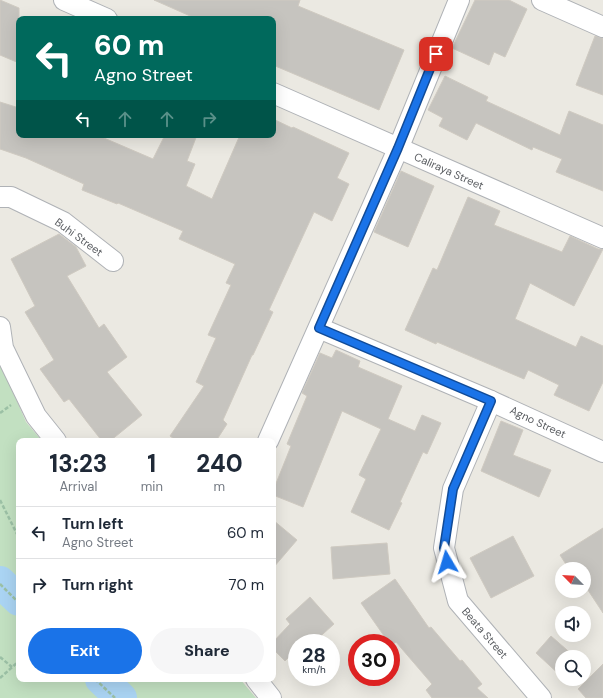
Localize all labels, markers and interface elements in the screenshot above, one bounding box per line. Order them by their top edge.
text: 60 m [94,27,164,64]
icon: left [28,32,80,84]
pin [419,37,453,71]
icon: arrive [425,43,447,65]
text: Agno Street [94,63,193,87]
icon: left [72,108,94,130]
icon: ahead [114,108,136,130]
icon: ahead [156,108,178,130]
icon: right [198,108,220,130]
street label: Caliraya Street [412,149,486,193]
street label: Buhi Street [52,215,106,259]
street label: Agno Street [508,403,568,441]
text: 13:23 [49,448,107,479]
text: 1 [147,448,156,479]
text: 240 [196,448,243,479]
text: Arrival [59,478,97,495]
text: min [141,478,163,495]
text: m [214,478,225,495]
text: Turn left [62,514,123,534]
icon: left [28,522,50,544]
text: 60 m [227,523,264,543]
text: Agno Street [62,534,133,551]
position arrow [426,541,468,583]
north arrow [555,562,591,598]
map controls [555,562,591,686]
icon: right [28,574,50,596]
text: Turn right [62,575,133,595]
text: 70 m [229,575,264,595]
street label: Beata Street [459,605,511,661]
button: sound [555,606,591,642]
button: Exit [28,628,142,674]
button: Share [150,628,264,674]
speed limit sign: 30 [348,634,400,686]
text: 28 [302,642,326,668]
button: search [555,650,591,686]
text: km/h [302,663,326,676]

